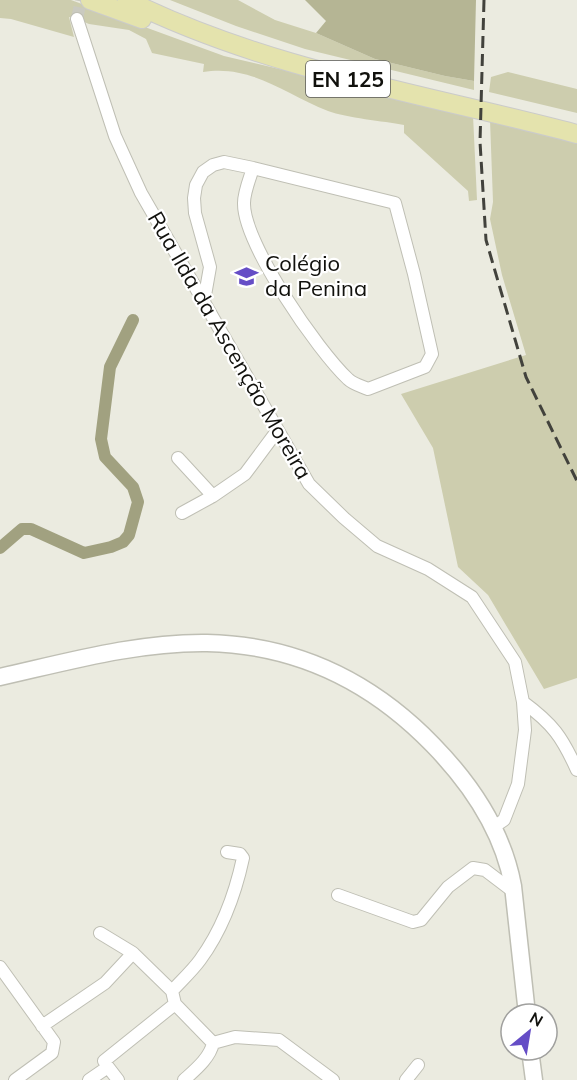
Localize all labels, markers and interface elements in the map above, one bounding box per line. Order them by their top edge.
road number: EN 125 [306,61,390,97]
street label: Rua Ilda da Ascenção Moreira [142,206,318,484]
place label: Colégio da Penina [265,249,367,302]
school or university icon: Colégio da Penina [234,263,260,289]
north arrow [499,1002,559,1062]
text: N [526,1007,547,1031]

